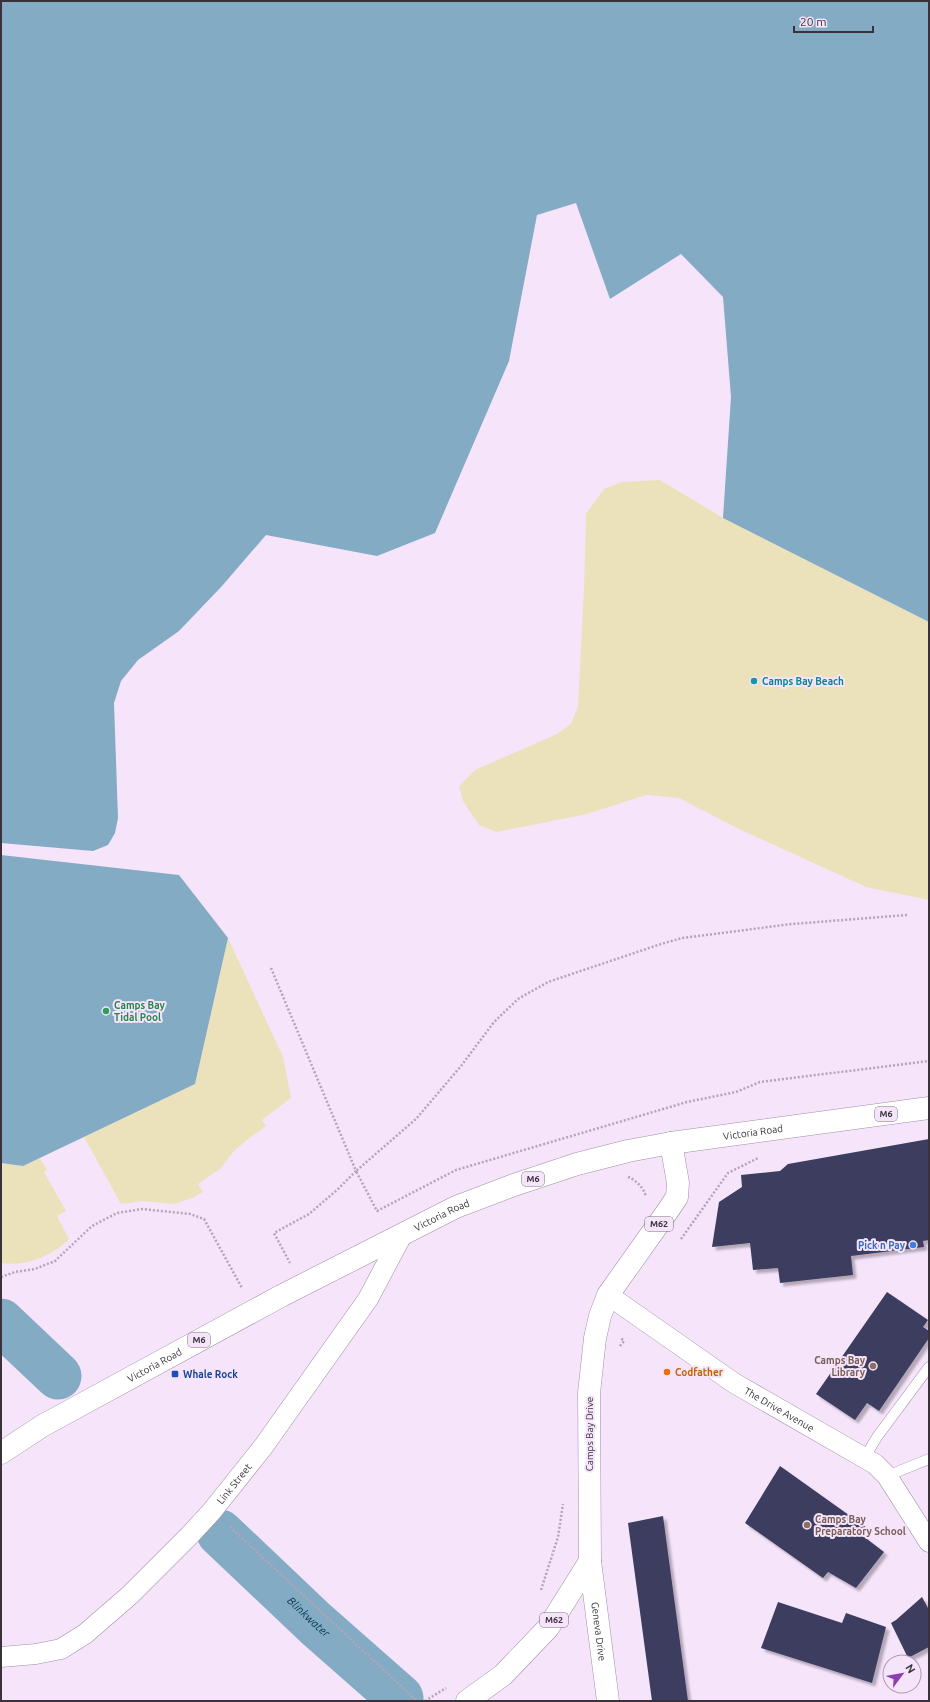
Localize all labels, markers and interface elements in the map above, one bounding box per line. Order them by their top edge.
scale bar [794,8,873,34]
text: 20 m [800,15,827,28]
marker: Camps Bay Beach [749,676,759,686]
place label: Camps Bay Beach [762,676,844,687]
place label: Camps Bay Tidal Pool [114,1000,166,1023]
marker: Camps Bay Tidal Pool [101,1006,111,1016]
road number: M6 [875,1107,897,1121]
street label: Victoria Road [722,1122,784,1141]
road number: M6 [522,1172,544,1186]
street label: Victoria Road [412,1197,471,1233]
road number: M62 [645,1217,673,1231]
place label: Pick n Pay [858,1240,906,1251]
marker: Pick n Pay [908,1240,918,1250]
road number: M6 [188,1333,210,1347]
street label: Victoria Road [125,1346,184,1384]
place label: Camps Bay Library [814,1355,866,1378]
marker: Camps Bay Library [868,1361,878,1371]
marker: Codfather [662,1367,672,1377]
place label: Codfather [675,1367,724,1378]
marker: Whale Rock [170,1369,180,1379]
place label: Whale Rock [183,1369,238,1380]
street label: The Drive Avenue [742,1385,816,1433]
street label: Camps Bay Drive [584,1397,595,1471]
street label: Link Street [214,1461,253,1506]
place label: Camps Bay Preparatory School [815,1514,906,1537]
marker: Camps Bay Preparatory School [802,1520,812,1530]
water label: Blinkwater [285,1594,333,1640]
street label: Geneva Drive [590,1601,608,1662]
road number: M62 [540,1613,568,1627]
north arrow [882,1654,922,1694]
text: N [903,1662,918,1675]

